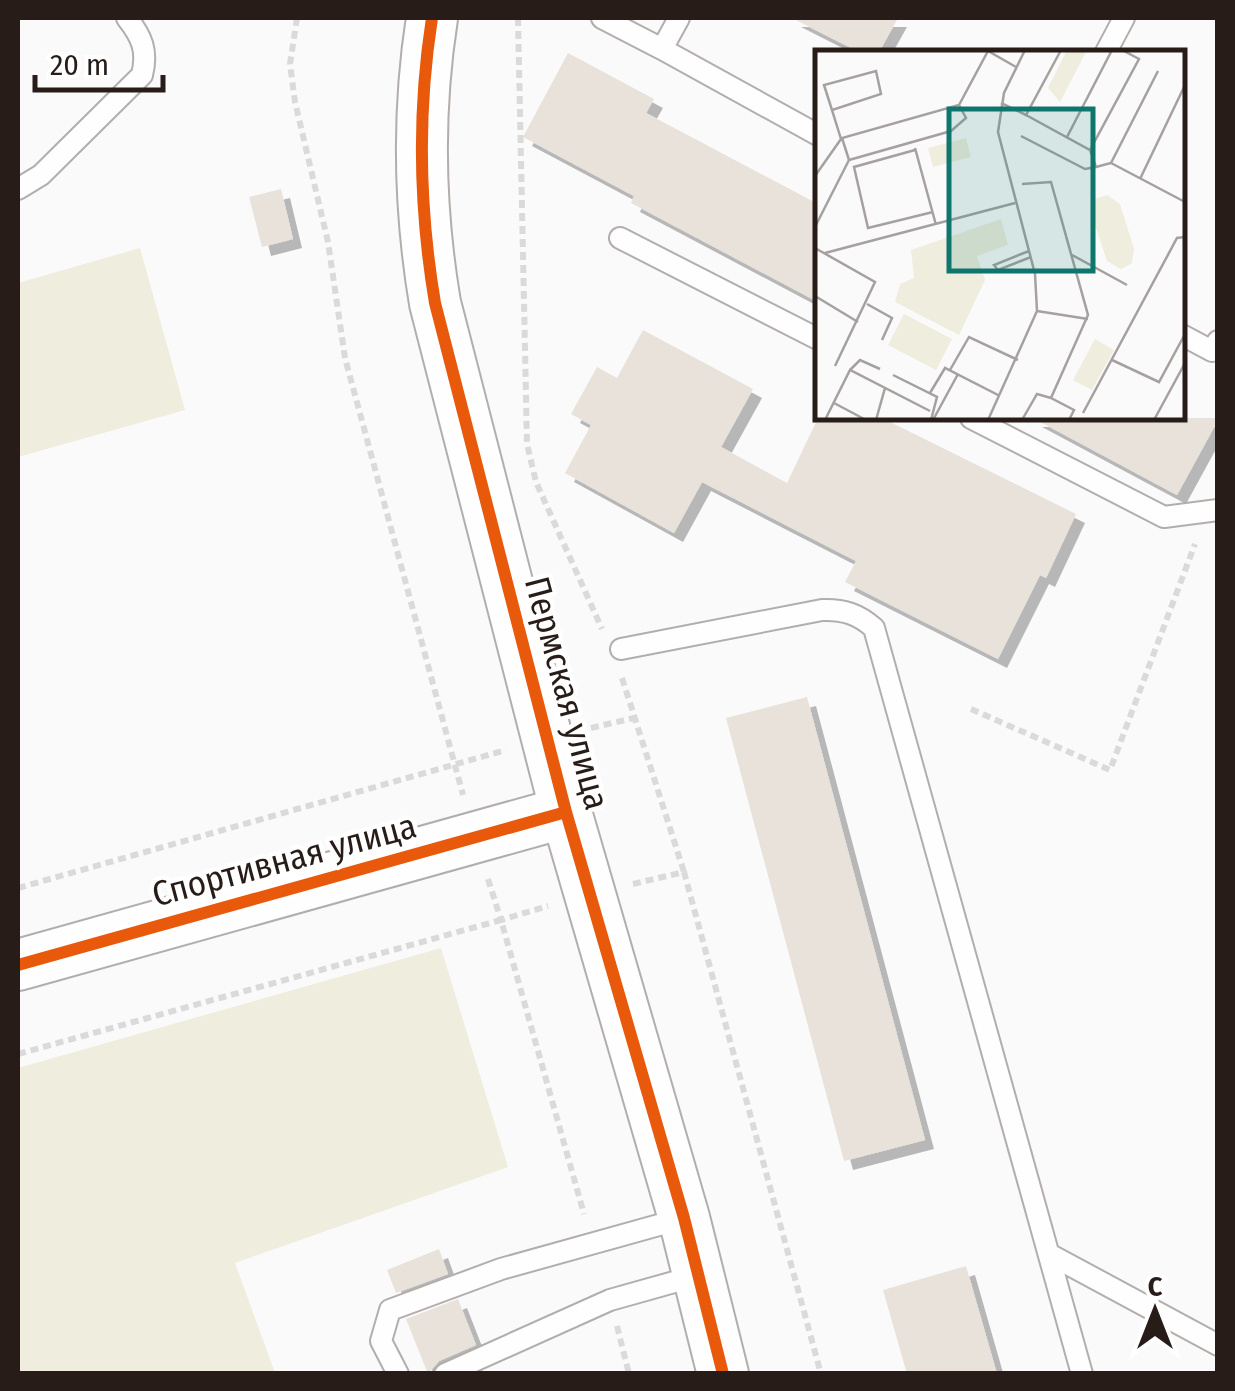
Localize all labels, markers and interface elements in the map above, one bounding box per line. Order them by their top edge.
scale bar [35,30,162,92]
text: 20 m [50,47,109,83]
inset map [815,50,1185,420]
street label: Пермская улица [516,572,618,814]
street label: Спортивная улица [147,805,421,915]
north arrow [1105,1261,1205,1361]
text: С [1148,1270,1163,1303]

